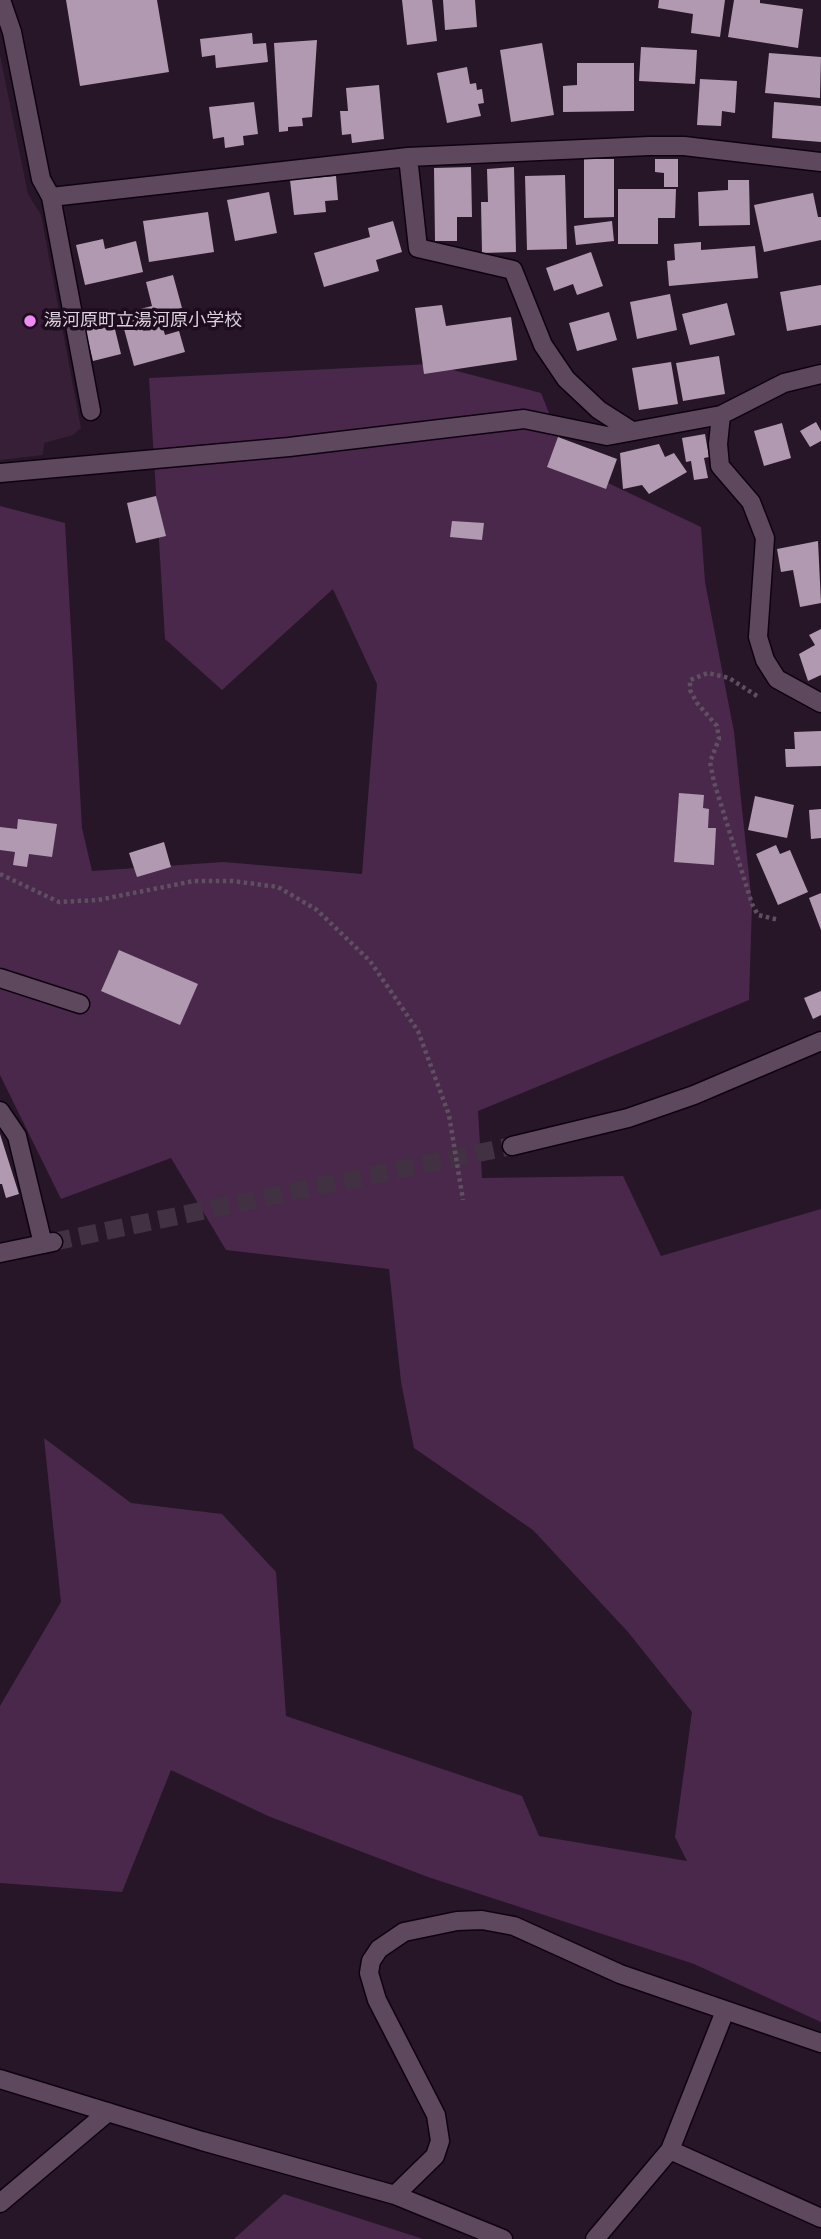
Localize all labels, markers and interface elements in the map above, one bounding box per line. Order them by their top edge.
place label: 湯河原町立湯河原小学校 [44,310,242,332]
marker: 湯河原町立湯河原小学校 [22,313,38,329]

